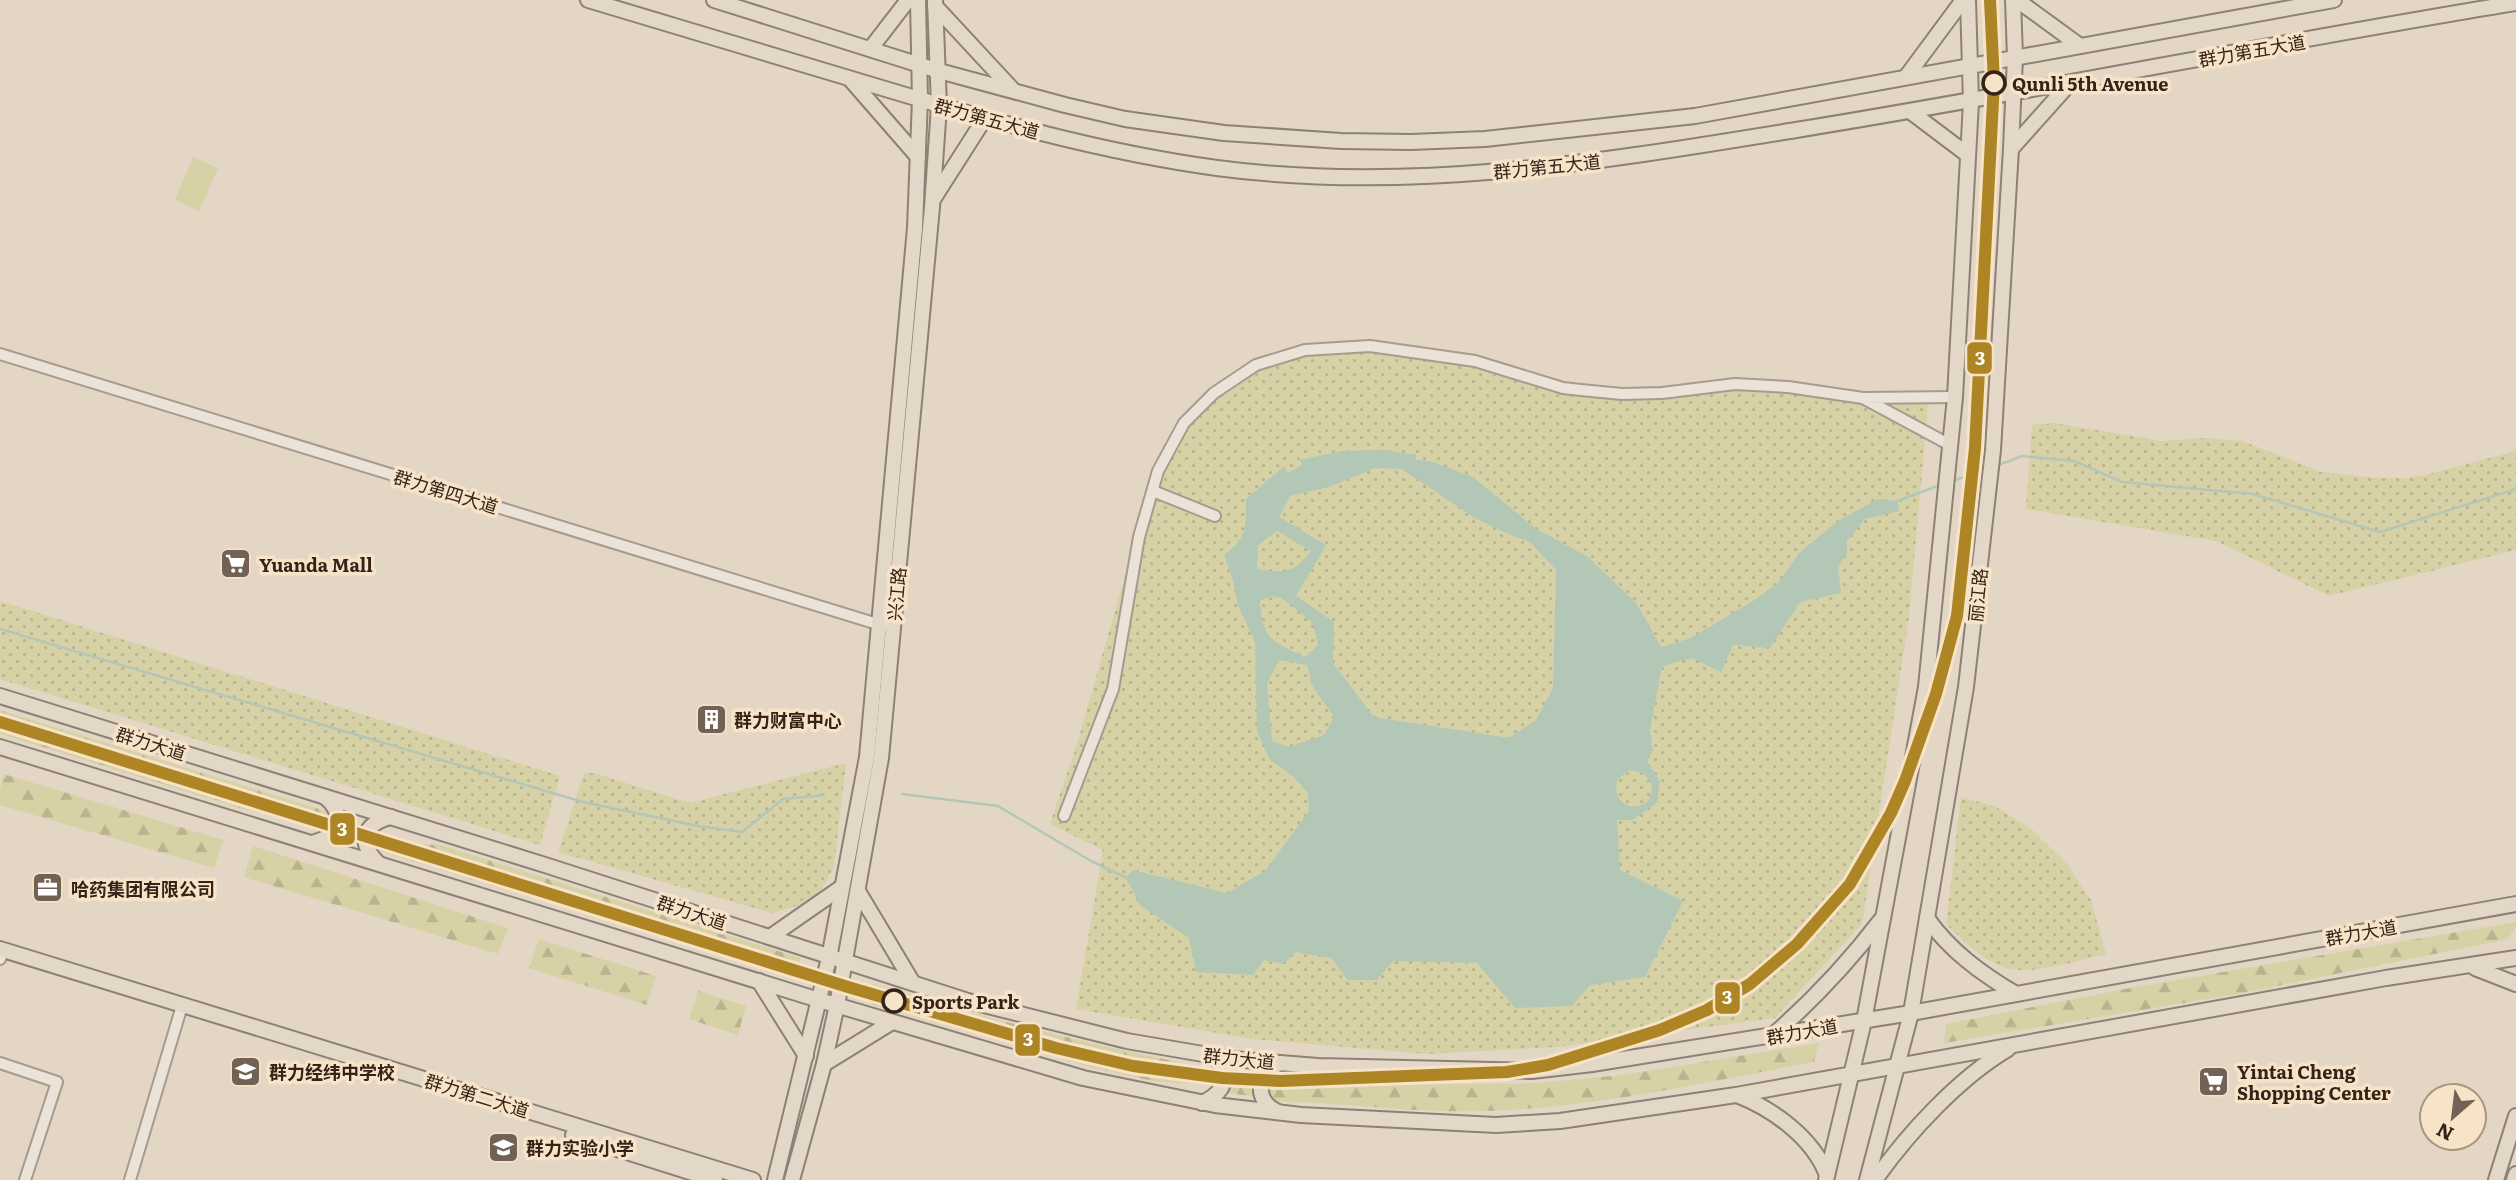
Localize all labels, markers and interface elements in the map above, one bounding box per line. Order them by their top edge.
street label: 群力第五大道 [2196,27,2308,73]
place label: Qunli 5th Avenue [2012,70,2168,97]
marker: Qunli 5th Avenue [1982,71,2006,95]
street label: 群力第五大道 [931,91,1043,145]
street label: 群力第五大道 [1492,147,1602,185]
line badge: 3 [1966,341,1993,375]
text: 3 [1975,343,1985,371]
street label: 群力第四大道 [390,462,502,520]
supermarket icon: Yuanda Mall [219,547,253,581]
place label: Yuanda Mall [259,551,373,578]
street label: 兴江路 [880,566,912,622]
street label: 丽江路 [1961,567,1993,623]
building icon: 群力财富中心 [694,702,728,736]
place label: 群力财富中心 [734,706,842,733]
street label: 群力大道 [113,720,189,766]
line badge: 3 [329,812,356,846]
text: 3 [337,814,347,842]
office icon: 哈药集团有限公司 [31,871,65,905]
place label: 哈药集团有限公司 [71,875,215,902]
street label: 群力大道 [654,888,730,936]
street label: 群力大道 [2323,912,2399,952]
line badge: 3 [1714,981,1741,1015]
text: 3 [1722,982,1732,1010]
place label: Sports Park [912,988,1020,1015]
marker: Sports Park [882,989,906,1013]
street label: 群力大道 [1764,1011,1840,1051]
line badge: 3 [1014,1023,1041,1057]
text: 3 [1023,1024,1033,1052]
street label: 群力大道 [1202,1041,1276,1075]
school or university icon: 群力经纬中学校 [229,1054,263,1088]
place label: 群力经纬中学校 [269,1058,395,1085]
place label: Yintai Cheng Shopping Center [2237,1058,2391,1106]
supermarket icon: Yintai Cheng Shopping Center [2197,1064,2231,1098]
street label: 群力第二大道 [421,1066,533,1124]
north arrow [2418,1082,2488,1152]
text: N [2431,1117,2458,1149]
school or university icon: 群力实验小学 [486,1130,520,1164]
place label: 群力实验小学 [526,1134,634,1161]

